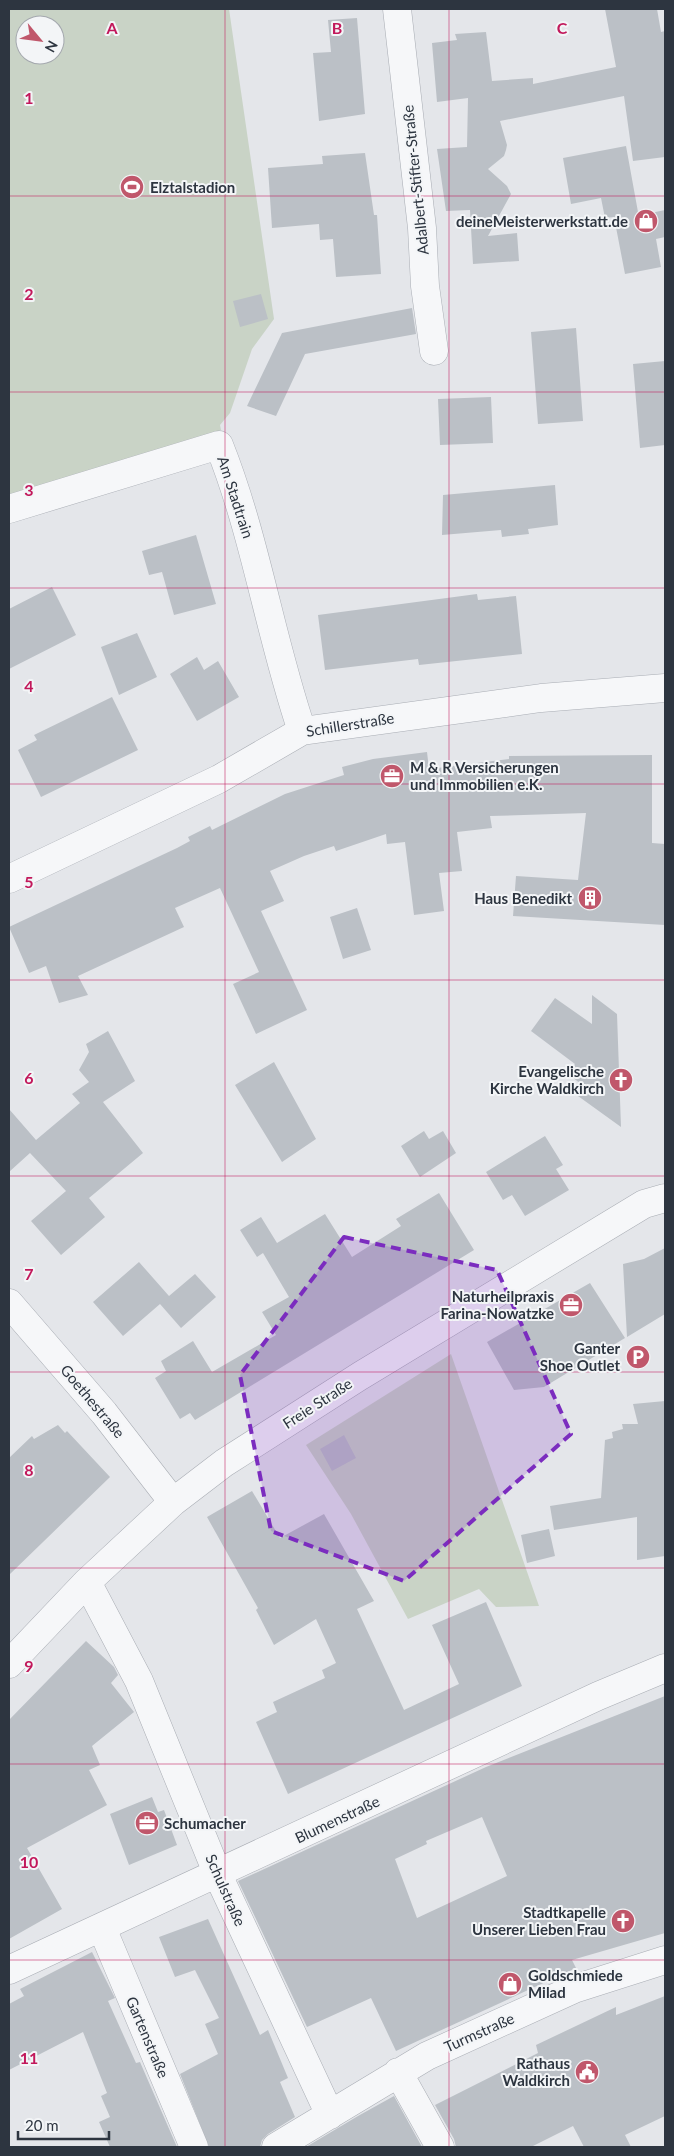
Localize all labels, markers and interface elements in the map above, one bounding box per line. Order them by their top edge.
north arrow [15,15,65,65]
text: A [105,18,118,37]
text: B [332,18,342,37]
text: C [557,18,568,37]
text: N [42,38,62,55]
text: 1 [24,88,34,107]
street label: Adalbert-Stifter-Straße [398,104,432,256]
sports icon: Elztalstadion [119,174,145,200]
place label: Elztalstadion [150,178,235,196]
shop icon: deineMeisterwerkstatt.de [633,208,659,234]
place label: deineMeisterwerkstatt.de [456,212,628,230]
text: 2 [24,284,34,303]
street label: Am Stadtrain [214,454,258,540]
text: 3 [24,480,34,499]
text: 4 [24,676,34,695]
street label: Schillerstraße [305,708,395,740]
place label: M & R Versicherungen und Immobilien e.K. [410,758,559,793]
office icon: M & R Versicherungen und Immobilien e.K. [379,763,405,789]
text: 5 [24,872,34,891]
building icon: Haus Benedikt [577,885,603,911]
place label: Haus Benedikt [474,889,572,907]
place label: Evangelische Kirche Waldkirch [490,1062,604,1097]
church icon: Evangelische Kirche Waldkirch [608,1067,634,1093]
text: 6 [24,1068,34,1087]
text: 7 [24,1264,34,1283]
place label: Naturheilpraxis Farina-Nowatzke [440,1287,554,1322]
office icon: Naturheilpraxis Farina-Nowatzke [558,1292,584,1318]
place label: Ganter Shoe Outlet [540,1339,620,1374]
parking icon: Ganter Shoe Outlet [625,1344,651,1370]
street label: Goethestraße [57,1361,129,1441]
street label: Freie Straße [279,1374,355,1432]
text: 8 [24,1460,34,1479]
text: 9 [24,1656,34,1675]
street label: Blumenstraße [292,1792,382,1846]
office icon: Schumacher [134,1810,160,1836]
place label: Schumacher [164,1814,246,1832]
street label: Schulstraße [202,1851,250,1929]
text: 10 [20,1852,38,1871]
place label: Stadtkapelle Unserer Lieben Frau [472,1903,606,1938]
church icon: Stadtkapelle Unserer Lieben Frau [610,1908,636,1934]
place label: Goldschmiede Milad [528,1966,623,2001]
shop icon: Goldschmiede Milad [497,1971,523,1997]
street label: Gartenstraße [123,1994,173,2081]
street label: Turmstraße [441,2009,517,2055]
text: 11 [20,2048,38,2067]
place label: Rathaus Waldkirch [502,2054,570,2089]
public building icon: Rathaus Waldkirch [574,2059,600,2085]
scale bar [18,2108,109,2140]
text: 20 m [25,2116,59,2134]

